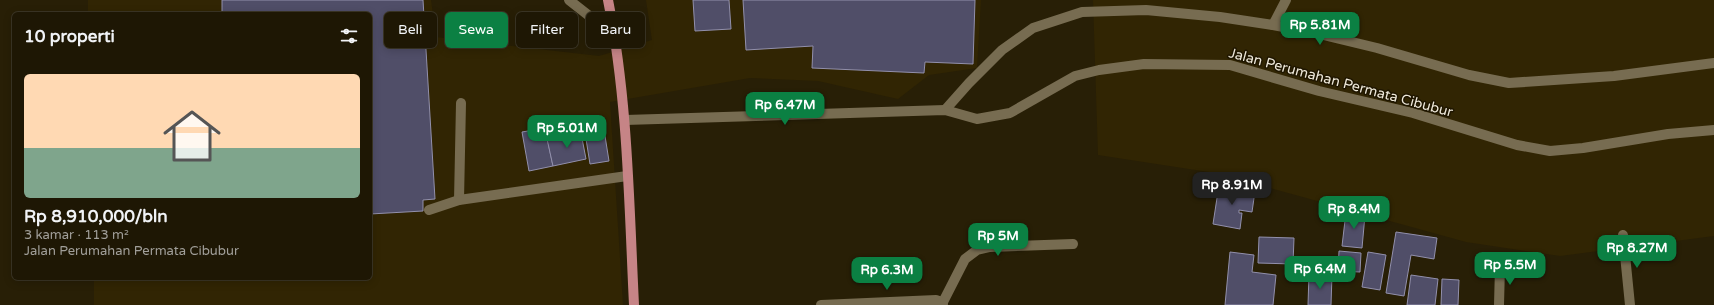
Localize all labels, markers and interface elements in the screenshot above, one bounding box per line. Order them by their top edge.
chip: Beli [384,12,437,48]
chip: Sewa [445,12,508,48]
chip: Filter [516,12,578,48]
chip: Baru [586,12,645,48]
pin: Rp 5.81M [1279,12,1361,46]
text: Rp 5.81M [1289,17,1351,33]
icon: filters [338,25,360,47]
text: 10 properti [24,26,115,47]
street label: Jalan Perumahan Permata Cibubur [1227,44,1455,121]
pin: Rp 6.47M [744,92,826,126]
text: Rp 6.47M [754,97,816,113]
icon: home [156,100,228,172]
pin: Rp 5.01M [526,115,608,149]
text: Rp 5.01M [536,120,598,136]
pin: Rp 8.91M [1191,172,1273,206]
text: Rp 8.91M [1201,177,1263,193]
pin: Rp 8.4M [1317,196,1391,230]
text: Rp 8.4M [1328,201,1380,217]
text: Rp 8,910,000/bln [24,206,168,227]
pin: Rp 5M [970,223,1026,257]
text: 3 kamar · 113 m² [24,227,129,243]
text: Rp 5M [977,228,1019,244]
pin: Rp 8.27M [1596,235,1678,269]
text: Rp 8.27M [1606,240,1668,256]
text: Jalan Perumahan Permata Cibubur [24,243,239,259]
pin: Rp 5.5M [1473,252,1547,286]
pin: Rp 6.4M [1283,256,1357,290]
pin: Rp 6.3M [850,257,924,291]
text: Rp 5.5M [1484,257,1536,273]
text: Rp 6.4M [1294,261,1346,277]
text: Rp 6.3M [860,262,914,278]

